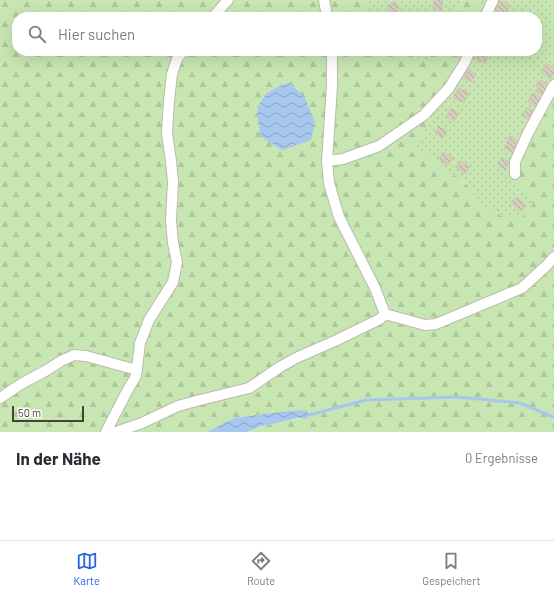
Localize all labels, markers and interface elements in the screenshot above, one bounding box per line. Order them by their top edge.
search box [12,12,542,56]
icon: search [26,23,48,45]
text: Hier suchen [58,25,135,43]
scale bar [12,404,84,423]
text: 50 m [18,406,41,419]
text: In der Nähe [16,448,101,468]
text: 0 Ergebnisse [465,450,538,466]
tab: Karte [74,550,100,587]
tab: Route [247,550,275,587]
tab: Gespeichert [422,550,480,587]

